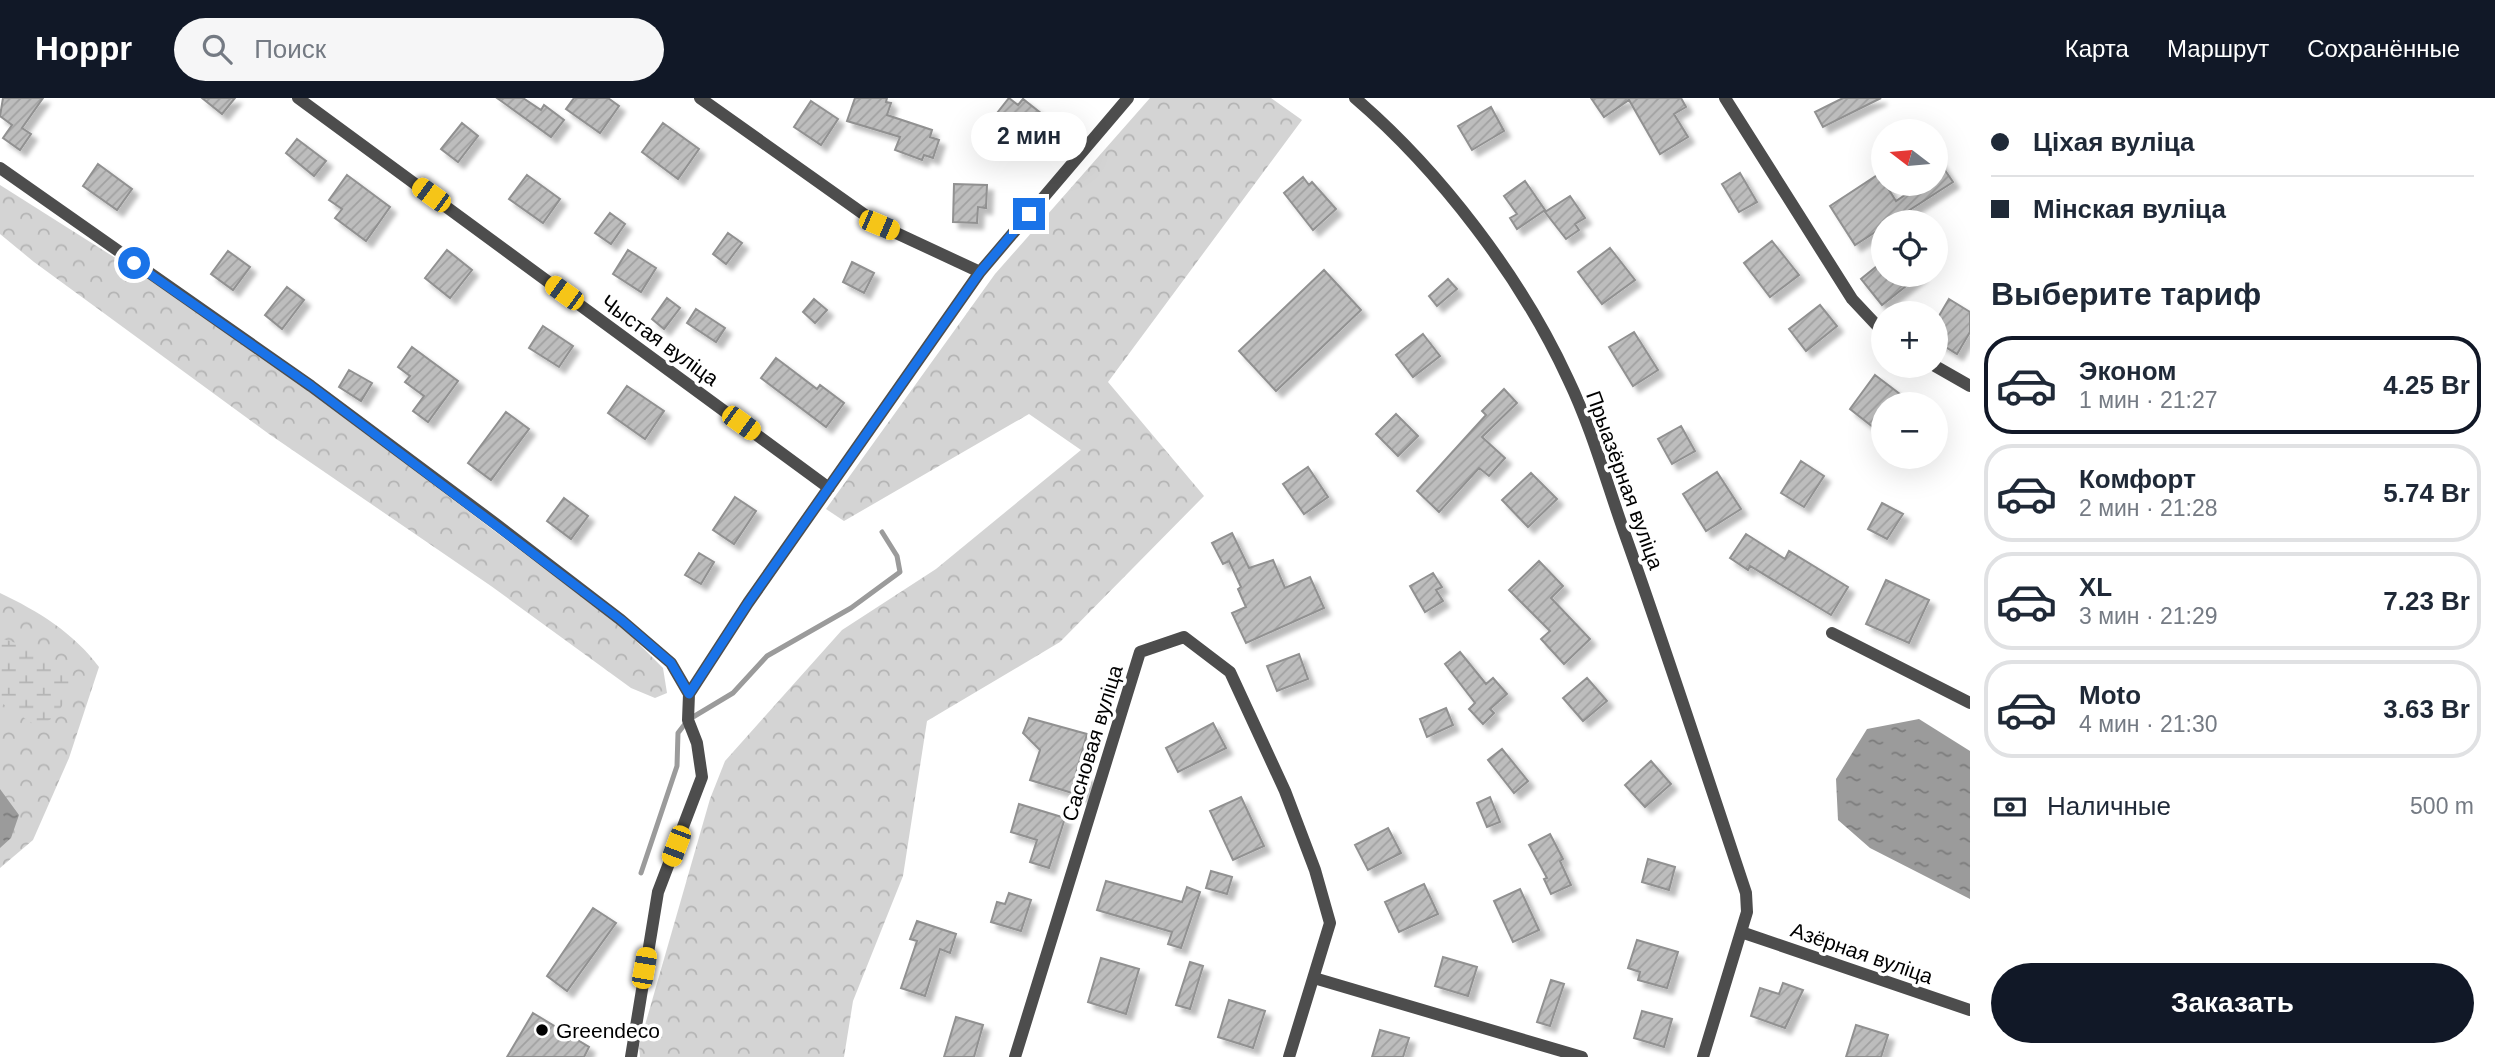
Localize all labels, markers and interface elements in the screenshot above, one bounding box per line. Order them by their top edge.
search box [174,18,664,81]
text: Hoppr [35,30,132,67]
icon: search [198,30,236,68]
text: Поиск [254,34,326,64]
text: Карта [2065,35,2129,62]
text: Маршрут [2167,35,2269,62]
text: Сохранённые [2307,35,2460,62]
callout: 2 мин [971,113,1087,162]
north arrow [1871,119,1948,196]
map controls [1871,119,1948,469]
text: 2 мин [997,123,1061,149]
text: Ціхая вуліца [2033,127,2194,157]
car [408,174,455,216]
text: Мінская вуліца [2033,194,2226,224]
route end [1013,198,1045,230]
car [856,207,903,243]
button: locate [1871,210,1948,287]
route start [118,247,150,279]
car [541,272,588,314]
text: Выберите тариф [1991,276,2261,312]
street label: Чыстая вуліца [597,290,723,390]
button: + [1871,301,1948,378]
icon: car [1995,354,2058,417]
text: Эконом [2079,356,2177,386]
text: 4.25 Br [2383,370,2470,400]
text: 1 мин · 21:27 [2079,387,2218,413]
street label: Прыазёрная вуліца [1582,388,1668,573]
button: − [1871,392,1948,469]
car [718,402,765,444]
icon: car [1995,462,2058,525]
text: Комфорт [2079,464,2196,494]
text: 5.74 Br [2383,478,2470,508]
text: 2 мин · 21:28 [2079,495,2218,521]
icon: car [1995,570,2058,633]
text: XL [2079,572,2112,602]
text: 7.23 Br [2383,586,2470,616]
text: 3 мин · 21:29 [2079,603,2218,629]
street label: Сасновая вуліца [1057,662,1127,824]
icon: car [1995,678,2058,741]
text: Moto [2079,680,2141,710]
text: 3.63 Br [2383,694,2470,724]
text: 4 мин · 21:30 [2079,711,2218,737]
icon: cash [1991,788,2029,826]
text: Наличные [2047,791,2171,821]
text: 500 m [2410,793,2474,819]
car [659,823,694,869]
street label: Азёрная вуліца [1788,918,1936,988]
car [631,945,658,991]
button: Заказать [1991,963,2474,1043]
place label: Greendeco [556,1019,660,1042]
marker: Greendeco [534,1022,550,1038]

